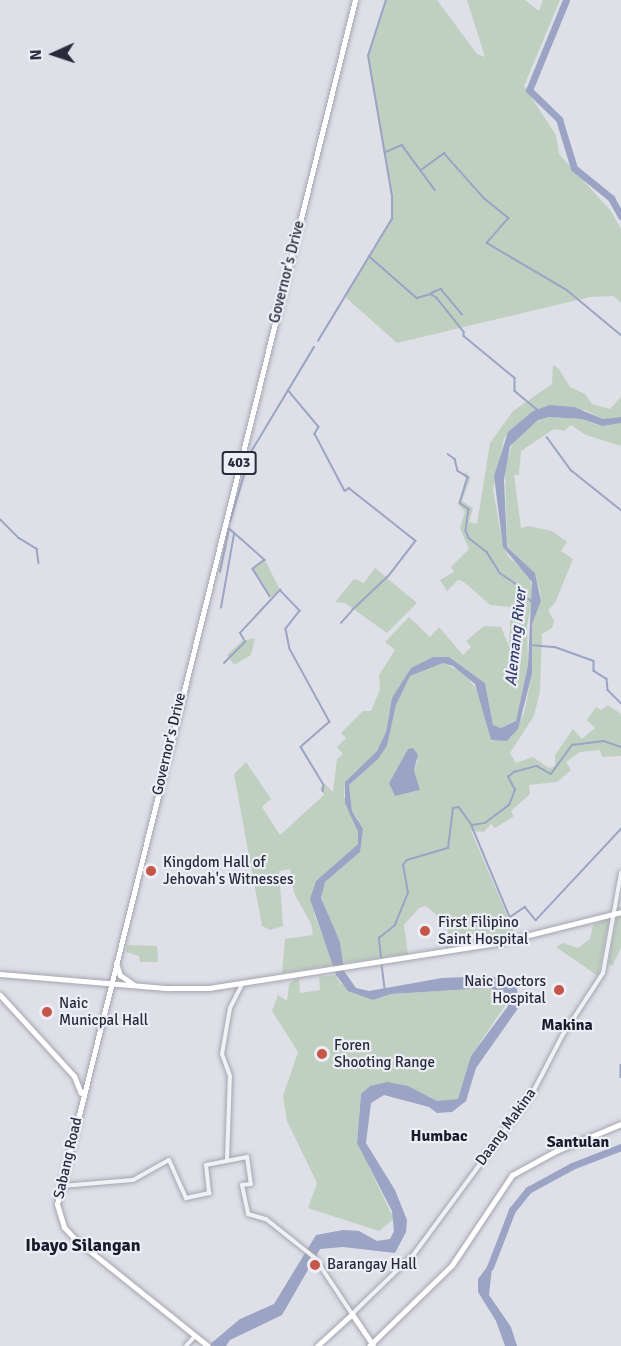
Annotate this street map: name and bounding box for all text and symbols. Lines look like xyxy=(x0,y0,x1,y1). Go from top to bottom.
north arrow xyxy=(24,24,84,84)
text: N xyxy=(26,49,46,61)
street label: Governor's Drive xyxy=(266,219,308,325)
road number: 403 xyxy=(221,452,257,474)
water label: Alemang River xyxy=(501,587,531,687)
street label: Governor's Drive xyxy=(148,691,190,797)
place label: Kingdom Hall of Jehovah's Witnesses xyxy=(163,853,293,888)
marker: Kingdom Hall of Jehovah's Witnesses xyxy=(144,864,158,878)
place label: First Filipino Saint Hospital xyxy=(438,913,528,948)
marker: First Filipino Saint Hospital xyxy=(416,922,434,940)
place label: Naic Doctors Hospital xyxy=(464,972,546,1007)
marker: Naic Doctors Hospital xyxy=(550,981,568,999)
place label: Naic Municpal Hall xyxy=(59,994,148,1029)
marker: Naic Municpal Hall xyxy=(40,1005,54,1019)
district label: Makina xyxy=(541,1015,593,1035)
place label: Foren Shooting Range xyxy=(334,1036,435,1071)
marker: Foren Shooting Range xyxy=(315,1047,329,1061)
street label: Daang Makina xyxy=(472,1085,540,1169)
street label: Sabang Road xyxy=(50,1116,86,1200)
district label: Humbac xyxy=(411,1126,467,1146)
district label: Santulan xyxy=(547,1132,609,1152)
district label: Ibayo Silangan xyxy=(25,1234,141,1256)
place label: Barangay Hall xyxy=(327,1256,417,1274)
marker: Barangay Hall xyxy=(308,1258,322,1272)

